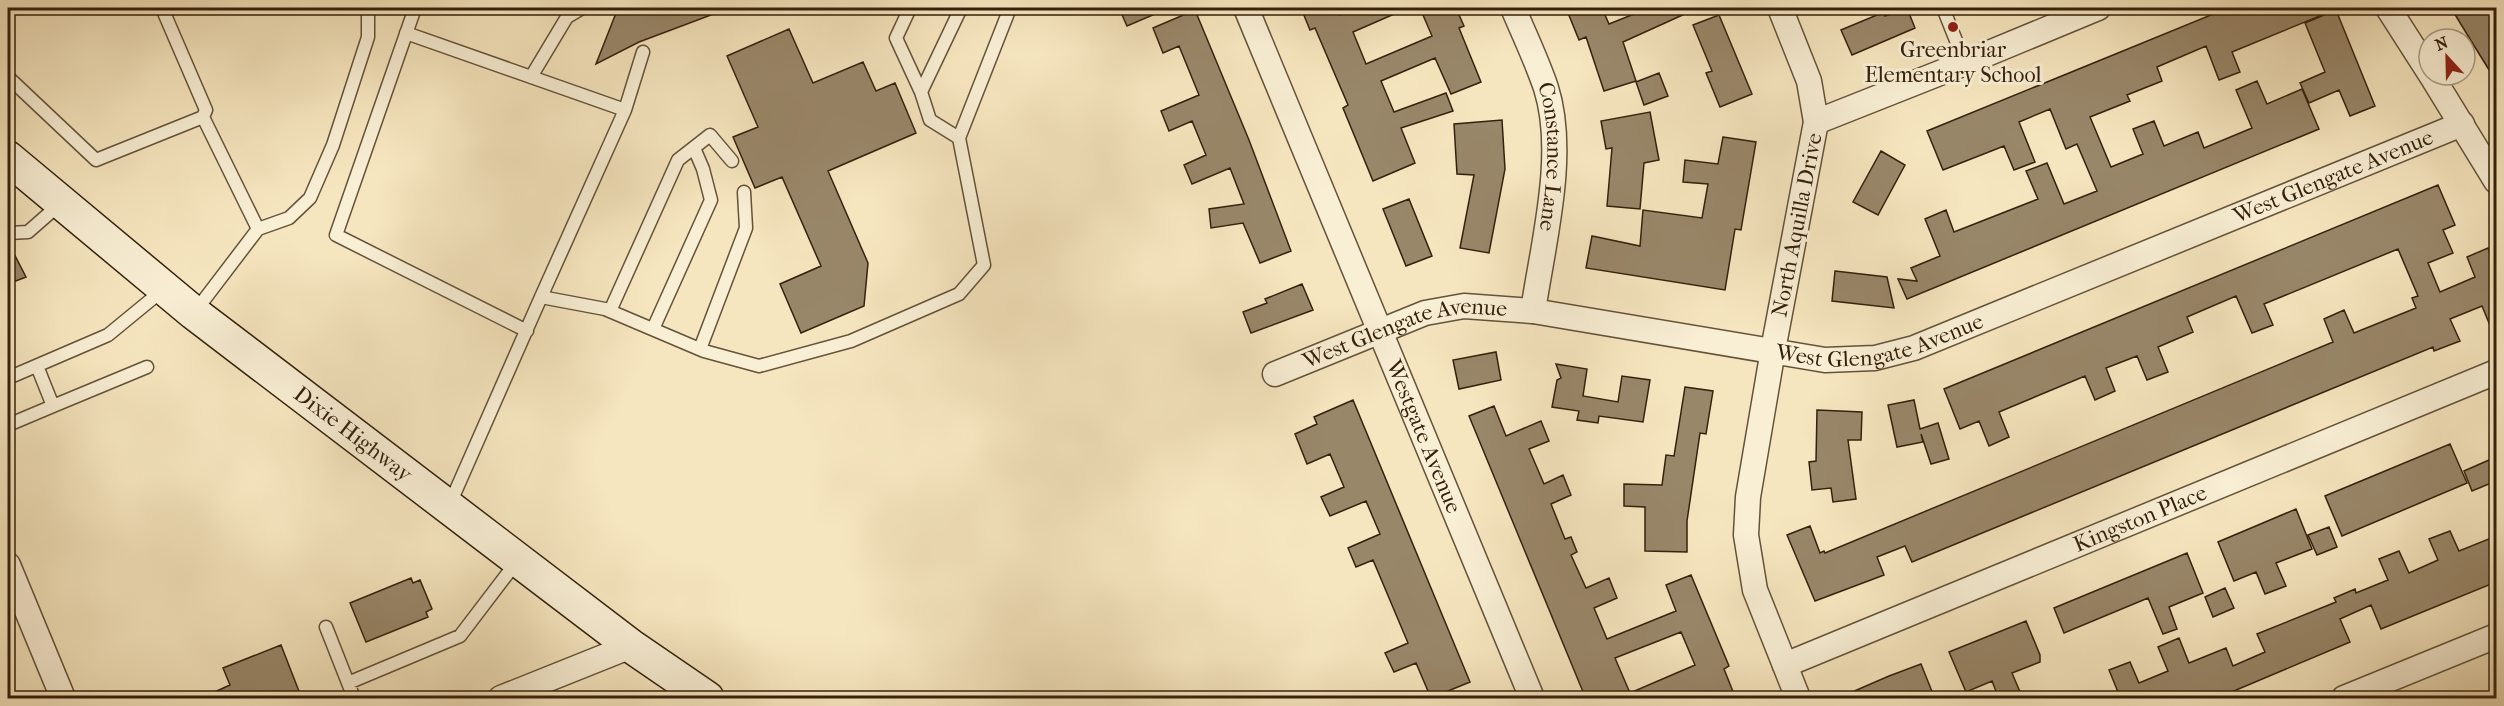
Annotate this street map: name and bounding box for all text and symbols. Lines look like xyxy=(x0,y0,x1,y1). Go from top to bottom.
marker: Greenbriar Elementary School xyxy=(1946,20,1960,34)
north arrow xyxy=(2417,27,2477,87)
text: N xyxy=(2432,32,2452,55)
place label: Greenbriar Elementary School xyxy=(1864,37,2042,88)
street label: Constance Lane xyxy=(1532,79,1567,233)
street label: West Glengate Avenue xyxy=(2229,124,2437,229)
street label: North Aquilla Drive xyxy=(1766,131,1828,319)
street label: West Glengate Avenue xyxy=(1298,293,1508,375)
street label: West Glengate Avenue xyxy=(1773,308,1987,373)
street label: Westgate Avenue xyxy=(1380,355,1467,517)
street label: Dixie Highway xyxy=(289,381,418,488)
street label: Kingston Place xyxy=(2070,480,2211,558)

